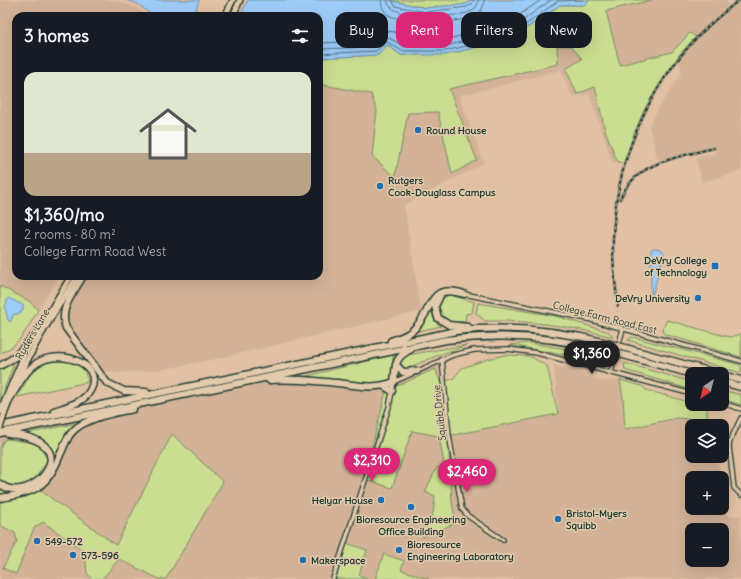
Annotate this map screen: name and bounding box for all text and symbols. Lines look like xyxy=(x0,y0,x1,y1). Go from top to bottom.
chip: Buy xyxy=(335,12,388,48)
chip: Rent xyxy=(396,12,453,48)
chip: Filters xyxy=(461,12,527,48)
chip: New xyxy=(535,12,592,48)
text: 3 homes xyxy=(24,25,89,47)
icon: filters xyxy=(289,25,311,47)
icon: home xyxy=(132,98,204,170)
place label: Round House xyxy=(426,124,487,137)
marker: Round House xyxy=(413,125,423,135)
place label: Rutgers Cook-Douglass Campus xyxy=(388,174,496,199)
marker: Rutgers Cook-Douglass Campus xyxy=(375,181,385,191)
text: $1,360/mo xyxy=(24,204,104,226)
text: 2 rooms · 80 m² xyxy=(24,226,116,243)
text: College Farm Road West xyxy=(24,243,166,260)
place label: DeVry College of Technology xyxy=(644,254,708,279)
marker: DeVry College of Technology xyxy=(710,261,720,271)
place label: DeVry University xyxy=(615,292,690,305)
marker: DeVry University xyxy=(693,293,703,303)
street label: College Farm Road East xyxy=(552,298,659,337)
street label: Ryders Lane xyxy=(13,307,52,362)
pin: $1,360 xyxy=(559,341,625,375)
text: $1,360 xyxy=(573,345,611,362)
north arrow xyxy=(685,367,729,411)
map controls xyxy=(685,367,729,567)
street label: Squibb Drive xyxy=(430,384,449,442)
button: layers xyxy=(685,419,729,463)
pin: $2,310 xyxy=(339,448,405,482)
text: $2,310 xyxy=(353,452,391,469)
pin: $2,460 xyxy=(434,459,500,493)
text: $2,460 xyxy=(447,463,487,480)
button: + xyxy=(685,471,729,515)
place label: Helyar House xyxy=(312,494,374,507)
marker: Helyar House xyxy=(376,495,386,505)
marker: Bioresource Engineering Office Building xyxy=(406,502,416,512)
place label: Bristol-Myers Squibb xyxy=(566,507,627,532)
place label: Bioresource Engineering Office Building xyxy=(356,513,466,538)
marker: Bristol-Myers Squibb xyxy=(553,514,563,524)
button: − xyxy=(685,523,729,567)
place label: 549-572 xyxy=(45,535,83,548)
marker: 549-572 xyxy=(32,536,42,546)
place label: Bioresource Engineering Laboratory xyxy=(407,538,514,563)
marker: Bioresource Engineering Laboratory xyxy=(394,545,404,555)
place label: 573-596 xyxy=(81,549,119,562)
marker: 573-596 xyxy=(68,550,78,560)
place label: Makerspace xyxy=(311,554,366,567)
marker: Makerspace xyxy=(298,555,308,565)

